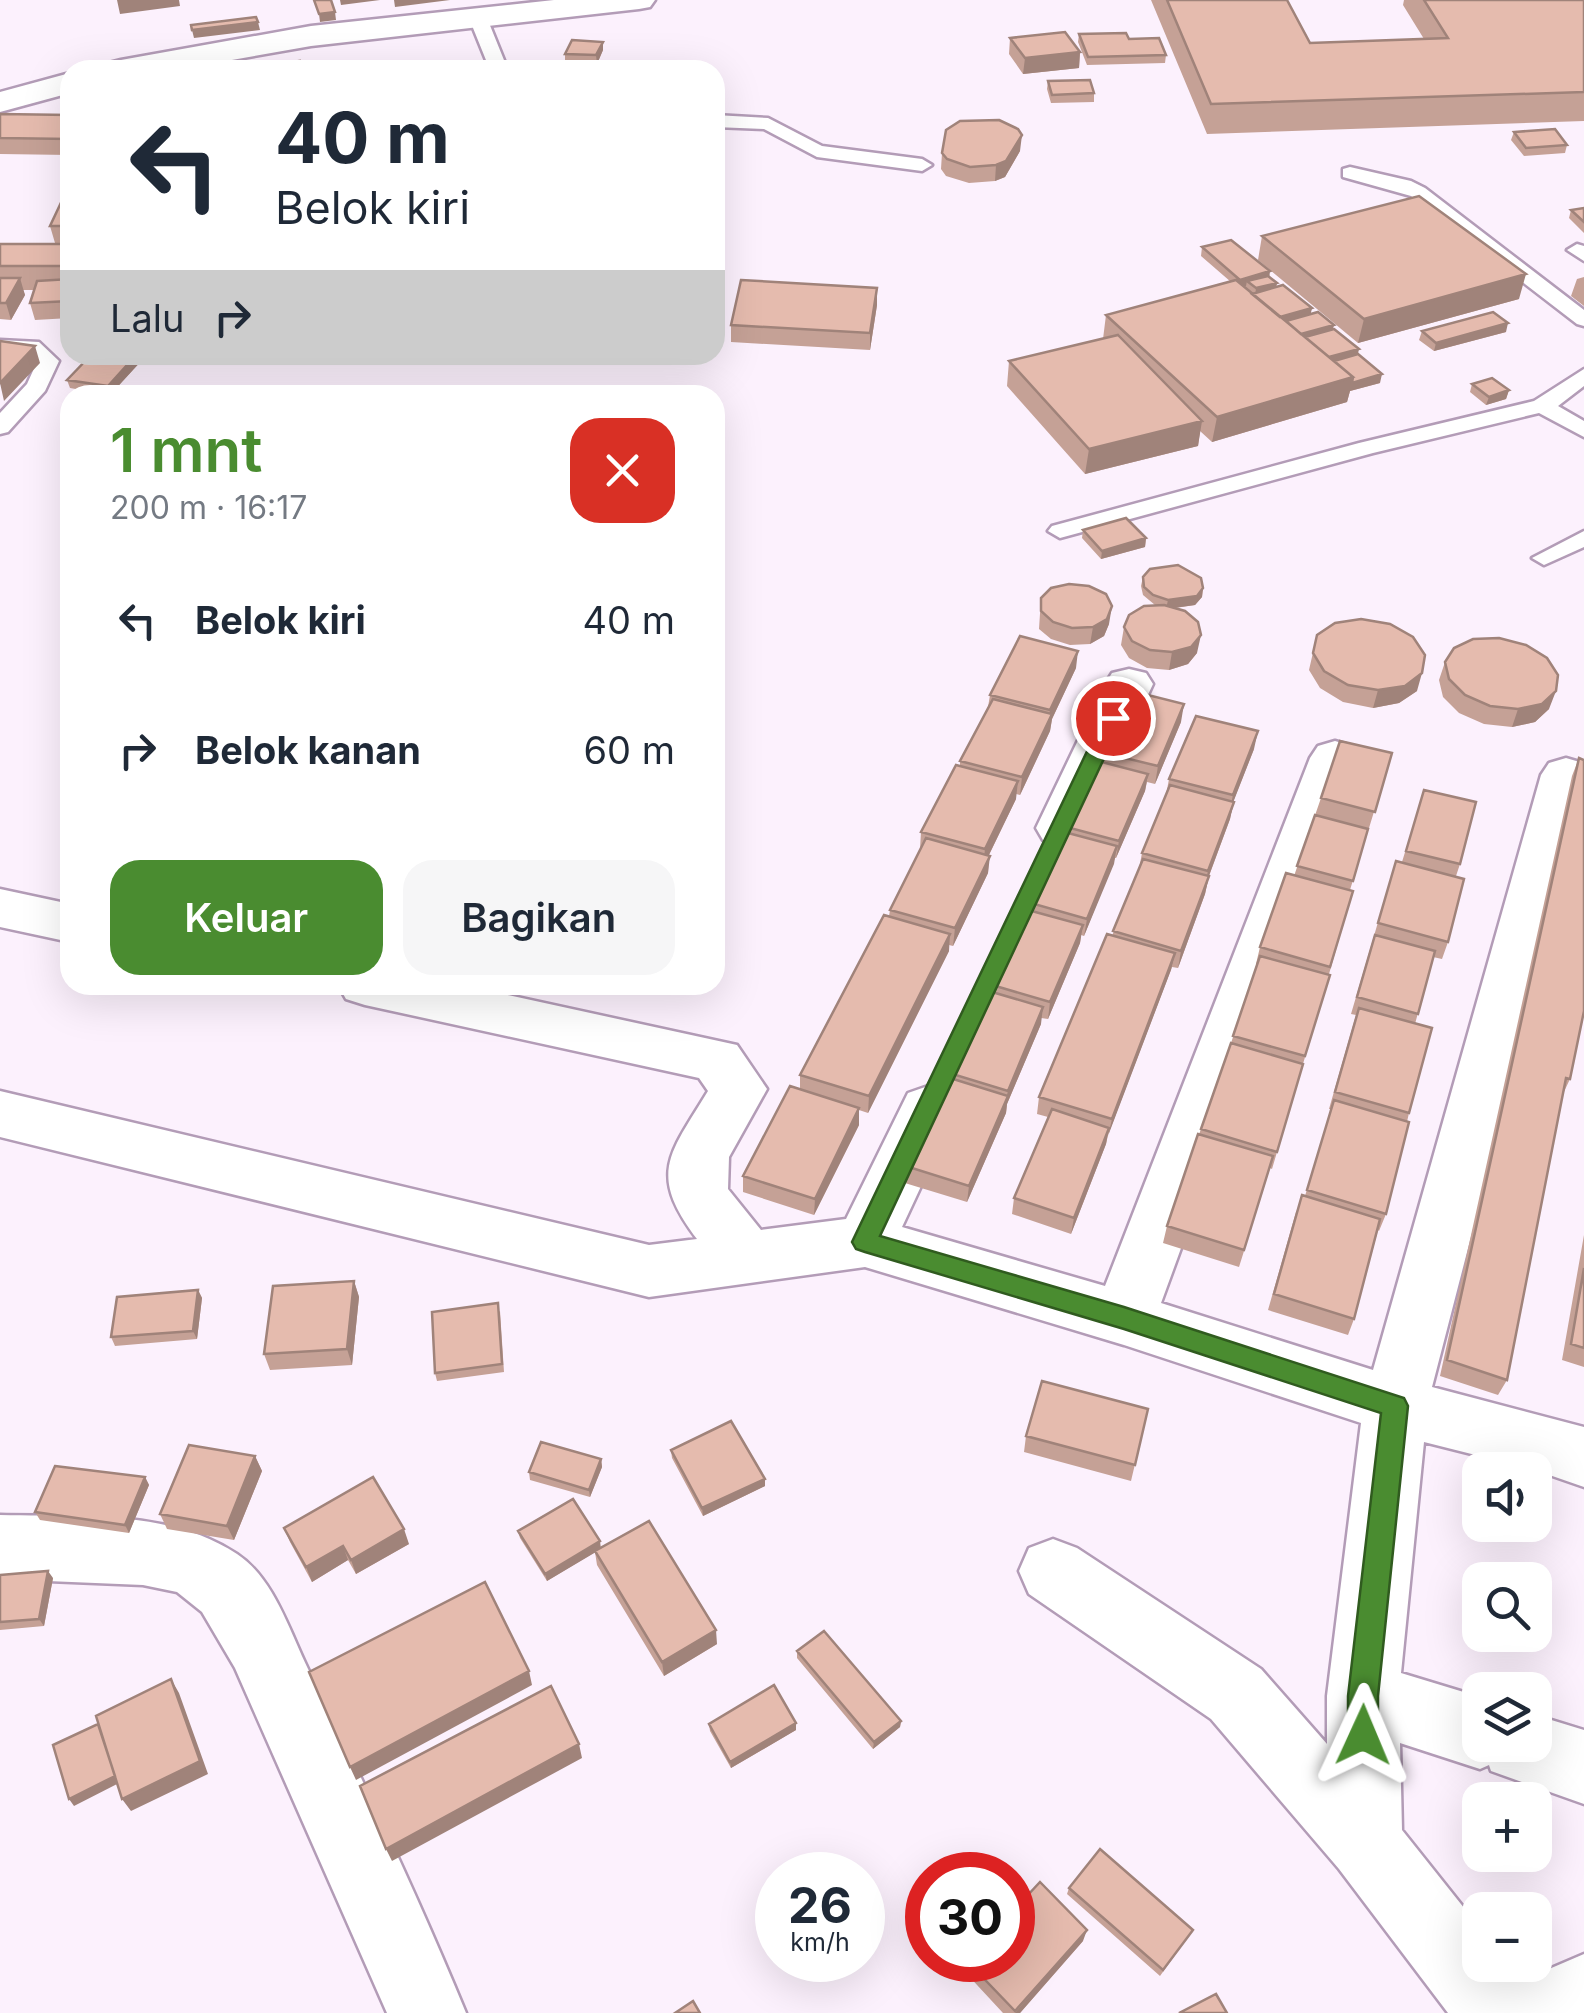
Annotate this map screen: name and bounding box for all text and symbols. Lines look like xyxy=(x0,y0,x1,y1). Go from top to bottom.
text: 40 m xyxy=(275,95,450,180)
icon: left xyxy=(110,100,240,230)
text: Belok kiri xyxy=(275,180,470,235)
icon: right xyxy=(205,290,260,345)
text: Lalu xyxy=(110,295,185,341)
text: 1 mnt xyxy=(110,414,262,486)
button: close xyxy=(570,418,675,523)
text: 200 m · 16:17 xyxy=(110,488,307,527)
icon: left xyxy=(110,593,165,648)
text: Belok kiri xyxy=(195,597,366,643)
text: 40 m xyxy=(583,597,675,643)
pin xyxy=(1071,676,1156,761)
icon: arrive xyxy=(1086,691,1141,746)
icon: right xyxy=(110,723,165,778)
text: Belok kanan xyxy=(195,727,421,773)
text: 60 m xyxy=(583,727,675,773)
button: Keluar xyxy=(110,860,383,975)
button: Bagikan xyxy=(403,860,675,975)
map controls xyxy=(1462,1452,1552,1982)
button: sound xyxy=(1462,1452,1552,1542)
button: search xyxy=(1462,1562,1552,1652)
button: layers xyxy=(1462,1672,1552,1762)
position arrow xyxy=(1311,1683,1415,1787)
button: + xyxy=(1462,1782,1552,1872)
speed limit sign: 30 xyxy=(905,1852,1035,1982)
text: 26 xyxy=(788,1875,852,1935)
button: − xyxy=(1462,1892,1552,1982)
text: km/h xyxy=(790,1927,850,1957)

